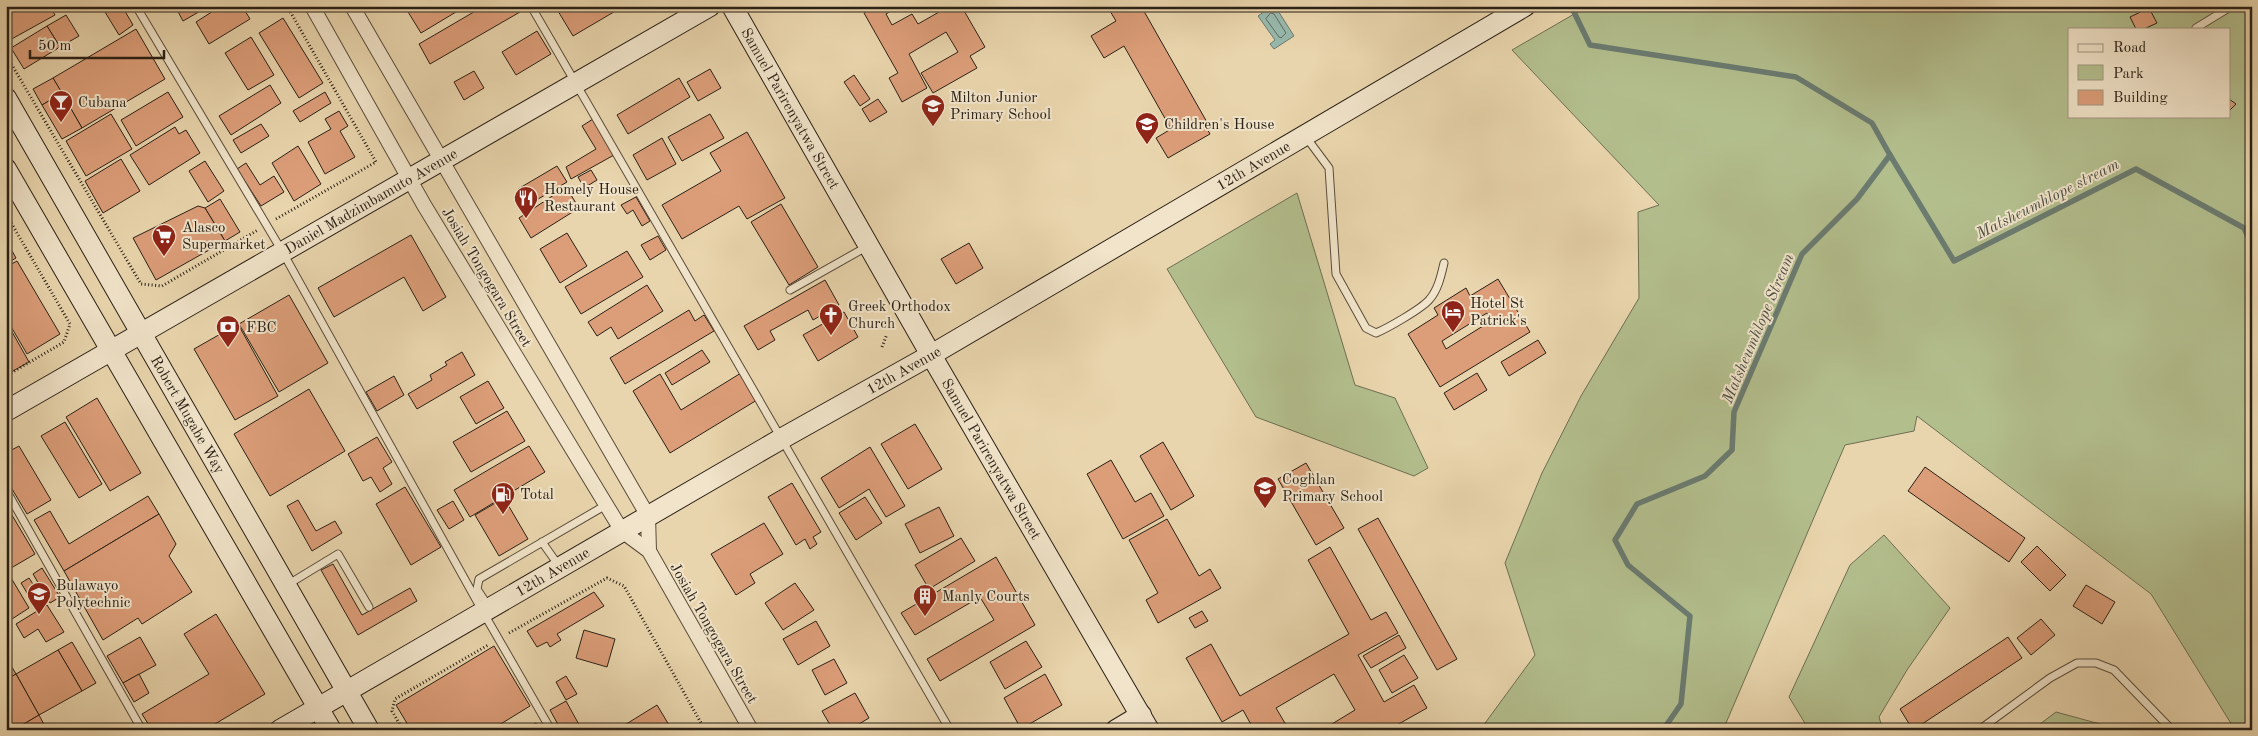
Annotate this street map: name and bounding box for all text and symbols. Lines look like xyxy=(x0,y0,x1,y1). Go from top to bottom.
street label: Samuel Parirenyatwa Street xyxy=(737,26,841,192)
scale bar xyxy=(30,28,164,60)
legend xyxy=(2068,28,2230,118)
text: 50 m xyxy=(38,39,72,54)
text: Road xyxy=(2113,41,2147,56)
text: Park xyxy=(2113,67,2144,82)
bar icon: Cubana xyxy=(48,89,74,123)
place label: Milton Junior Primary School xyxy=(950,91,1051,123)
text: Building xyxy=(2113,91,2168,106)
school or university icon: Milton Junior Primary School xyxy=(920,93,946,127)
place label: Cubana xyxy=(78,96,127,111)
school or university icon: Children's House xyxy=(1134,111,1160,145)
place label: Children's House xyxy=(1164,118,1274,133)
street label: 12th Avenue xyxy=(1214,140,1294,194)
street label: Daniel Madzimbamuto Avenue xyxy=(283,147,461,258)
water label: Matsheumhlope stream xyxy=(1973,157,2122,243)
place label: Homely House Restaurant xyxy=(544,183,639,215)
restaurant icon: Homely House Restaurant xyxy=(513,185,539,219)
street label: Josiah Tongogara Street xyxy=(438,205,533,350)
place label: Alasco Supermarket xyxy=(182,221,266,253)
supermarket icon: Alasco Supermarket xyxy=(151,223,177,257)
water label: Matsheumhlope Stream xyxy=(1720,251,1798,407)
place label: Hotel St Patrick's xyxy=(1470,297,1527,329)
hotel icon: Hotel St Patrick's xyxy=(1440,299,1466,333)
place label: Greek Orthodox Church xyxy=(848,300,951,332)
church icon: Greek Orthodox Church xyxy=(818,302,844,336)
bank icon: FBC xyxy=(215,314,241,348)
place label: FBC xyxy=(246,321,277,336)
street label: 12th Avenue xyxy=(865,345,944,398)
street label: Robert Mugabe Way xyxy=(147,354,226,477)
street label: Samuel Parirenyatwa Street xyxy=(938,377,1043,543)
place label: Coghlan Primary School xyxy=(1282,473,1383,505)
school or university icon: Coghlan Primary School xyxy=(1252,475,1278,509)
fuel station icon: Total xyxy=(490,481,516,515)
place label: Total xyxy=(520,488,554,503)
street label: 12th Avenue xyxy=(514,546,593,600)
street label: Josiah Tongogara Street xyxy=(666,561,759,707)
place label: Bulawayo Polytechnic xyxy=(56,579,131,611)
school or university icon: Bulawayo Polytechnic xyxy=(26,581,52,615)
building icon: Manly Courts xyxy=(912,583,938,617)
place label: Manly Courts xyxy=(942,590,1030,605)

